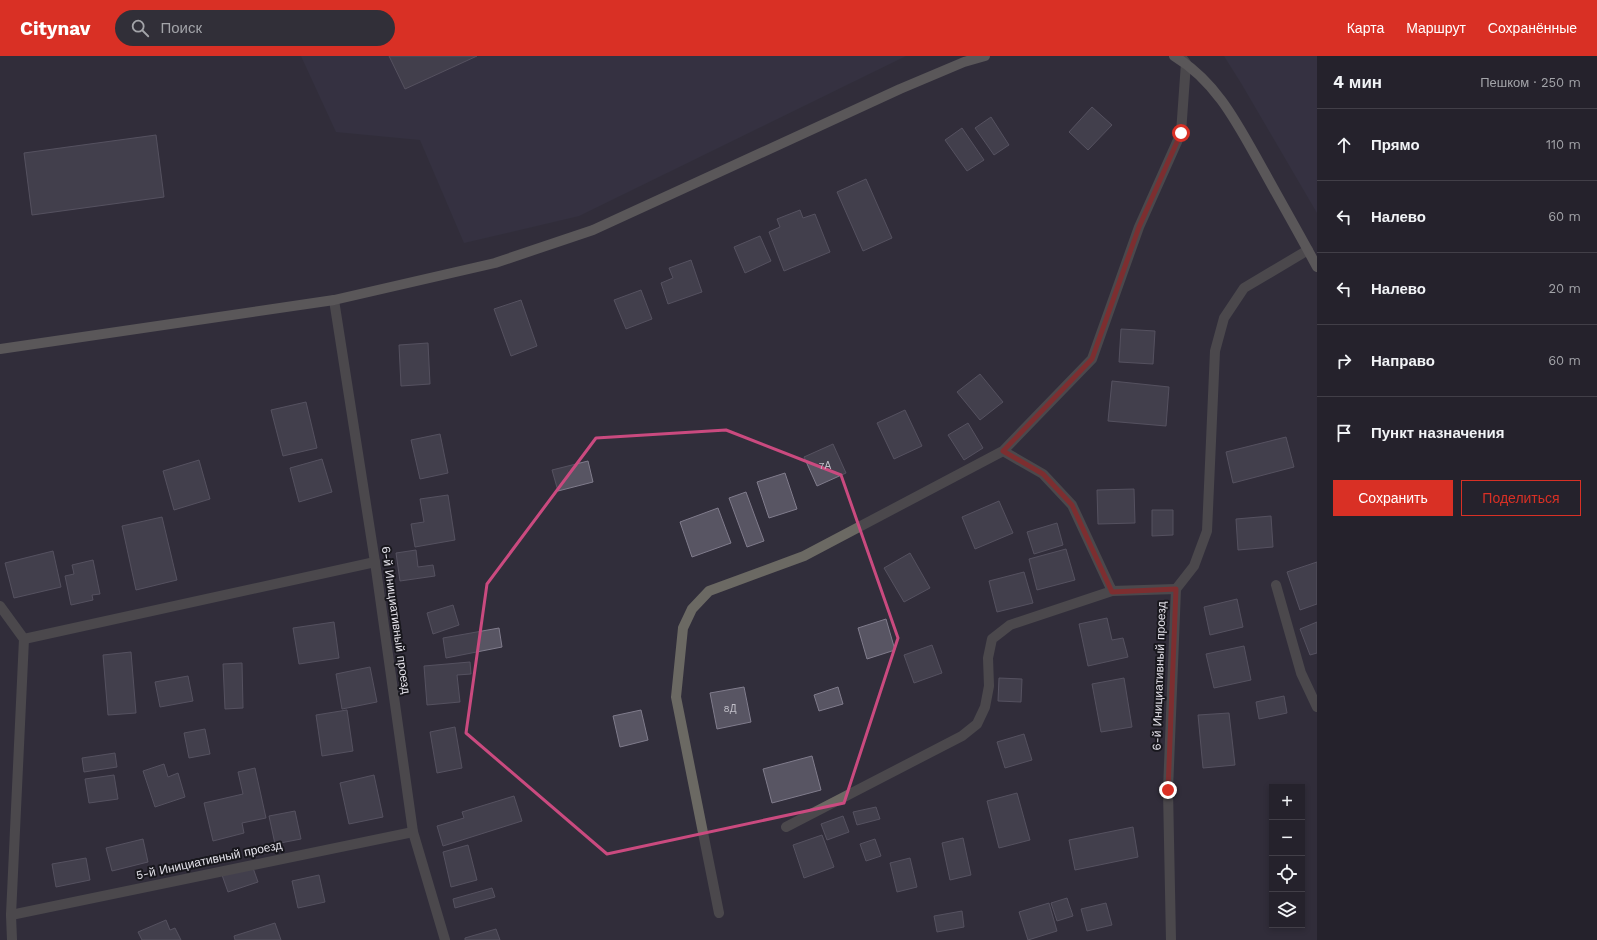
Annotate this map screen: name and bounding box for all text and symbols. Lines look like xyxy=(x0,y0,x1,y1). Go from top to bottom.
search box xyxy=(115,10,395,46)
text: Citynav xyxy=(20,17,91,40)
icon: search xyxy=(129,17,151,39)
text: Поиск xyxy=(161,19,202,37)
text: Карта xyxy=(1347,20,1384,36)
text: Маршрут xyxy=(1406,20,1466,36)
text: Сохранённые xyxy=(1488,20,1577,36)
text: 4 мин xyxy=(1333,72,1382,92)
text: Пешком · 250 m xyxy=(1480,75,1581,90)
route start xyxy=(1172,124,1190,142)
icon: ahead xyxy=(1333,134,1355,156)
text: Прямо xyxy=(1371,136,1420,154)
text: 110 m xyxy=(1546,137,1581,152)
icon: left xyxy=(1333,206,1355,228)
text: Налево xyxy=(1371,208,1426,226)
text: 60 m xyxy=(1548,209,1581,224)
icon: left xyxy=(1333,278,1355,300)
text: Налево xyxy=(1371,280,1426,298)
text: 20 m xyxy=(1549,281,1581,296)
icon: right xyxy=(1333,350,1355,372)
text: Направо xyxy=(1371,352,1435,370)
text: 60 m xyxy=(1548,353,1581,368)
icon: arrive xyxy=(1333,422,1355,444)
text: Пункт назначения xyxy=(1371,424,1504,442)
house number: 7А xyxy=(819,460,831,471)
button: Сохранить xyxy=(1333,480,1453,516)
button: Поделиться xyxy=(1461,480,1581,516)
street label: 6-й Инициативный проезд xyxy=(379,545,413,695)
street label: 6-й Инициативный проезд xyxy=(1149,601,1169,751)
house number: 8Д xyxy=(724,703,737,714)
route end xyxy=(1159,781,1177,799)
map controls xyxy=(1269,784,1305,928)
button: + xyxy=(1269,784,1305,820)
button: − xyxy=(1269,820,1305,856)
street label: 5-й Инициативный проезд xyxy=(135,838,283,882)
button: locate xyxy=(1269,856,1305,892)
button: layers xyxy=(1269,892,1305,928)

